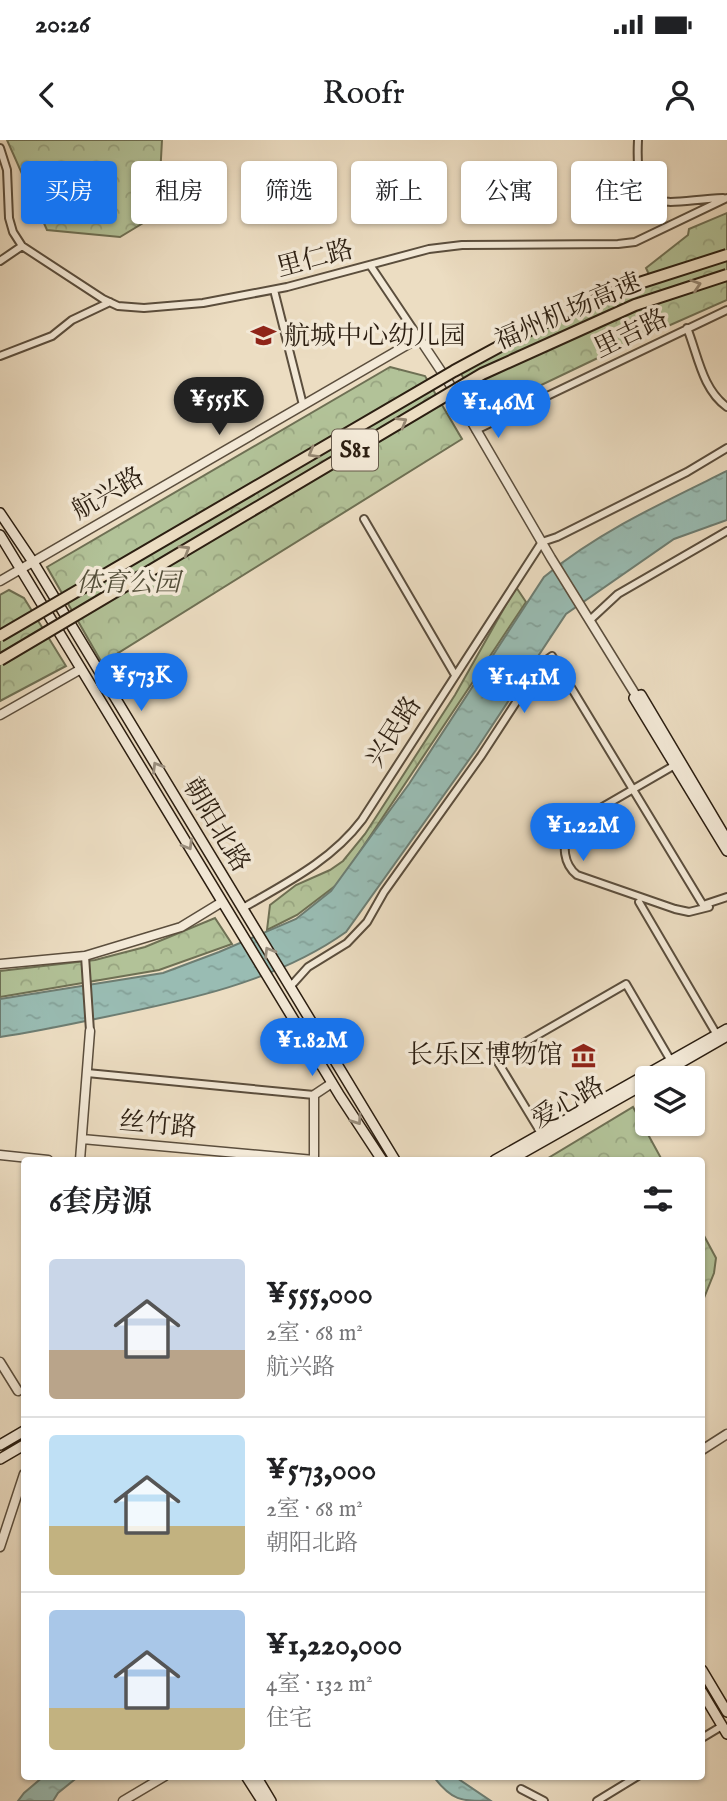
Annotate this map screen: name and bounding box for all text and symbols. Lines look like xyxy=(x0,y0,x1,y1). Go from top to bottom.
text: 20:26 xyxy=(35,8,90,41)
text: Roofr xyxy=(323,74,404,115)
icon: back xyxy=(28,76,66,114)
icon: person xyxy=(661,76,699,114)
chip: 买房 xyxy=(21,161,117,224)
chip: 租房 xyxy=(131,161,227,224)
chip: 筛选 xyxy=(241,161,337,224)
chip: 新上 xyxy=(351,161,447,224)
chip: 公寓 xyxy=(461,161,557,224)
chip: 住宅 xyxy=(571,161,667,224)
street label: 里仁路 xyxy=(273,233,357,285)
street label: 福州机场高速 xyxy=(490,266,646,358)
one-way arrow xyxy=(689,279,702,293)
street label: 里吉路 xyxy=(589,302,673,366)
place label: 航城中心幼儿园 xyxy=(284,320,466,353)
school or university icon: 航城中心幼儿园 xyxy=(250,322,278,350)
pin: ¥555K xyxy=(170,378,268,437)
pin: ¥1.46M xyxy=(441,380,555,440)
text: ¥555K xyxy=(190,385,248,414)
text: ¥1.46M xyxy=(461,388,535,417)
one-way arrow xyxy=(394,417,407,430)
road number: S81 xyxy=(332,430,378,470)
one-way arrow xyxy=(308,445,321,458)
street label: 航兴路 xyxy=(66,460,150,528)
one-way arrow xyxy=(178,546,191,559)
park label: 体育公园 xyxy=(76,567,184,600)
pin: ¥573K xyxy=(92,654,190,713)
pin: ¥1.41M xyxy=(467,656,581,715)
text: ¥573K xyxy=(110,661,172,690)
text: ¥1.41M xyxy=(488,663,560,692)
street label: 兴民路 xyxy=(359,690,429,774)
one-way arrow xyxy=(152,761,165,774)
street label: 朝阳北路 xyxy=(175,772,257,878)
pin: ¥1.22M xyxy=(526,804,640,863)
text: ¥1.22M xyxy=(546,811,620,840)
one-way arrow xyxy=(179,837,192,850)
one-way arrow xyxy=(264,946,277,959)
pin: ¥1.82M xyxy=(255,1018,369,1078)
text: ¥1.82M xyxy=(276,1026,348,1055)
place label: 长乐区博物馆 xyxy=(407,1039,563,1072)
museum icon: 长乐区博物馆 xyxy=(569,1041,597,1069)
map controls xyxy=(635,1066,705,1136)
button: layers xyxy=(635,1066,705,1136)
street label: 爱心路 xyxy=(526,1070,610,1136)
street label: 丝竹路 xyxy=(118,1105,198,1145)
one-way arrow xyxy=(349,1112,361,1125)
icon: filters xyxy=(639,1180,677,1218)
text: 6套房源 xyxy=(49,1184,152,1222)
text: ¥555,000 xyxy=(266,1276,373,1314)
icon: home xyxy=(105,1287,189,1371)
text: 2室 · 68 m² xyxy=(266,1319,363,1348)
text: 航兴路 xyxy=(266,1353,335,1382)
text: ¥573,000 xyxy=(266,1452,376,1490)
icon: home xyxy=(105,1463,189,1547)
text: 2室 · 68 m² xyxy=(266,1495,363,1524)
text: 朝阳北路 xyxy=(266,1529,358,1558)
text: ¥1,220,000 xyxy=(266,1627,402,1665)
icon: home xyxy=(105,1638,189,1722)
text: 4室 · 132 m² xyxy=(266,1670,373,1699)
text: 住宅 xyxy=(266,1704,312,1733)

